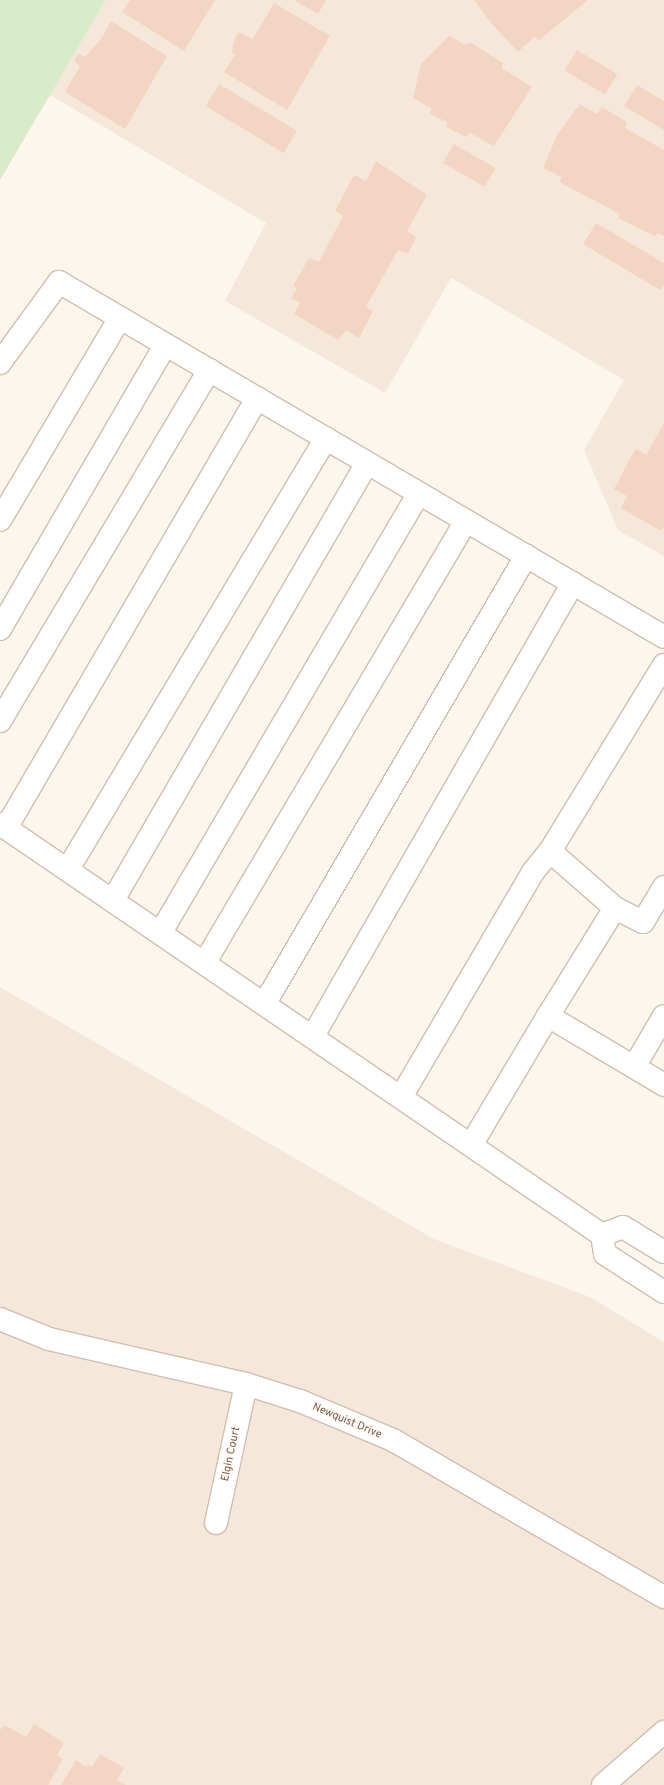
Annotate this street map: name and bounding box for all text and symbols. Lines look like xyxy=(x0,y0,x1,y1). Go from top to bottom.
street label: Newquist Drive xyxy=(310,1400,384,1442)
street label: Elgin Court xyxy=(219,1426,243,1482)

